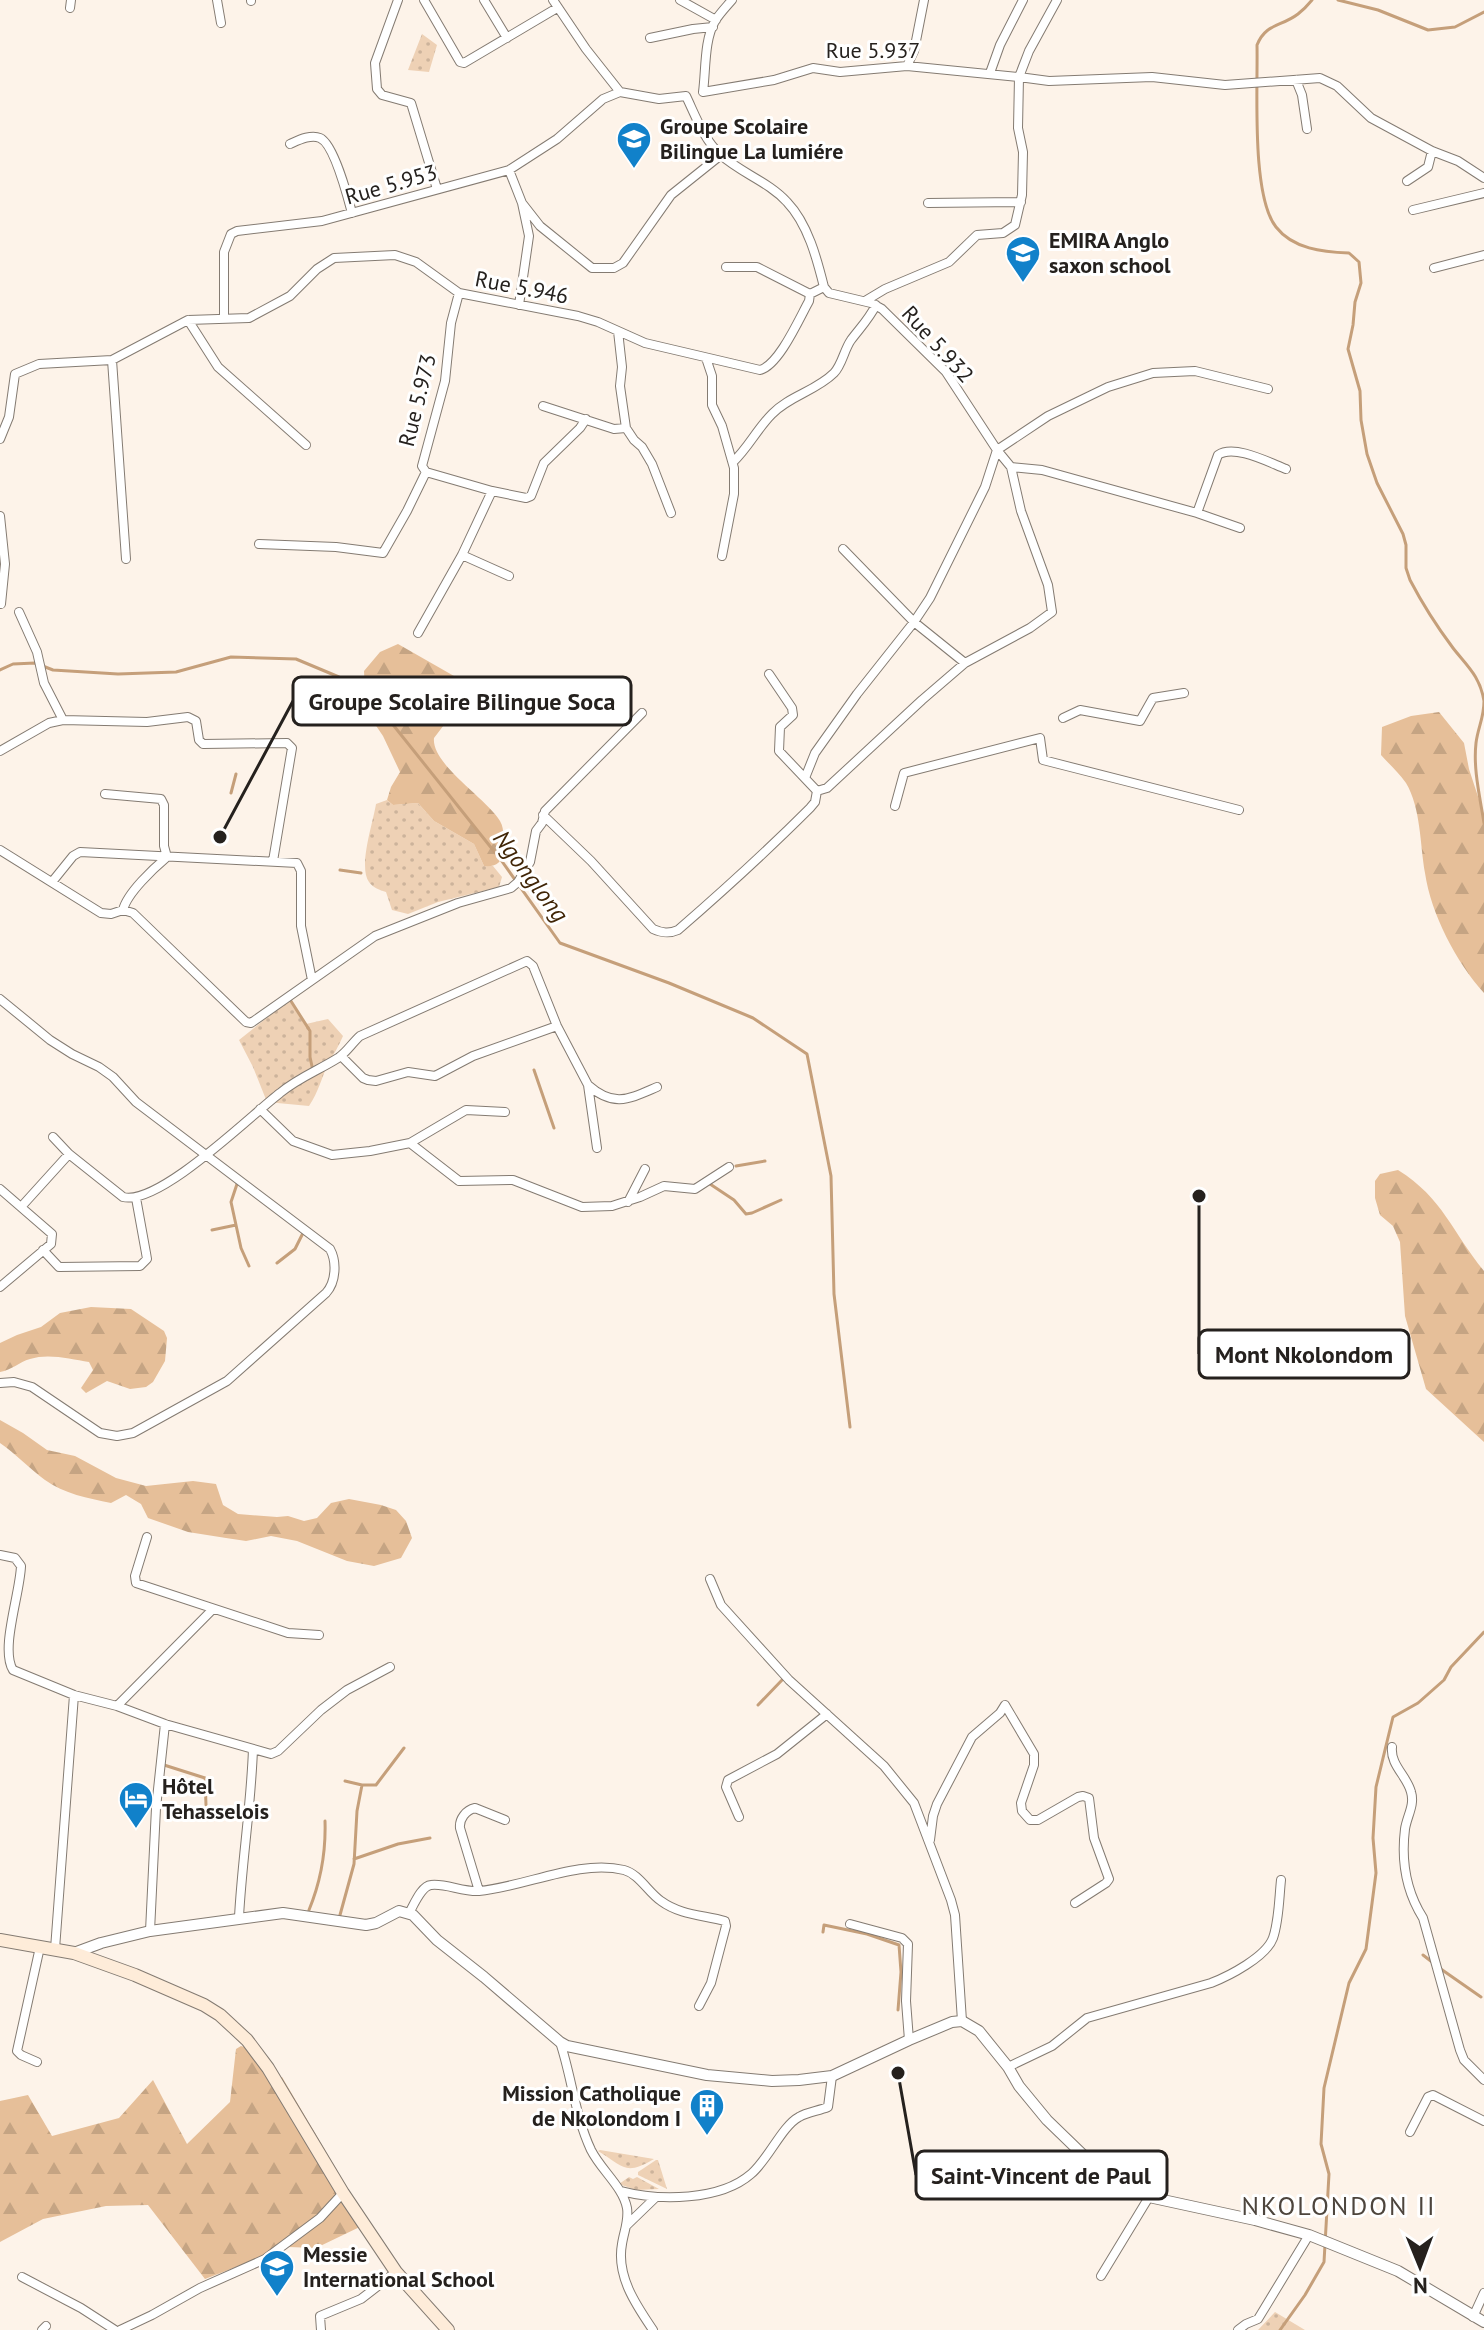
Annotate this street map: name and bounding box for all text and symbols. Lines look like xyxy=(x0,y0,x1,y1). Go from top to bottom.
street label: Rue 5.937 xyxy=(826,36,920,64)
place label: Groupe Scolaire Bilingue La lumiére xyxy=(660,112,843,165)
school or university icon: Groupe Scolaire Bilingue La lumiére xyxy=(615,120,653,170)
street label: Rue 5.953 xyxy=(342,158,440,210)
place label: EMIRA Anglo saxon school xyxy=(1049,226,1171,279)
school or university icon: EMIRA Anglo saxon school xyxy=(1004,234,1042,284)
street label: Rue 5.946 xyxy=(473,264,571,310)
street label: Rue 5.932 xyxy=(896,300,980,388)
street label: Rue 5.973 xyxy=(392,351,442,449)
callout: Groupe Scolaire Bilingue Soca xyxy=(293,677,631,725)
text: Groupe Scolaire Bilingue Soca xyxy=(309,686,615,717)
water label: Ngonglong xyxy=(486,824,576,928)
callout: Mont Nkolondom xyxy=(1199,1330,1409,1378)
text: Mont Nkolondom xyxy=(1215,1339,1393,1370)
place label: Hôtel Tehasselois xyxy=(162,1772,269,1825)
hotel icon: Hôtel Tehasselois xyxy=(117,1780,155,1830)
place label: Mission Catholique de Nkolondom I xyxy=(502,2079,681,2132)
building icon: Mission Catholique de Nkolondom I xyxy=(688,2087,726,2137)
callout: Saint-Vincent de Paul xyxy=(916,2151,1167,2199)
text: Saint-Vincent de Paul xyxy=(931,2160,1152,2191)
district label: NKOLONDON II xyxy=(1241,2189,1437,2222)
north arrow xyxy=(1380,2226,1460,2306)
place label: Messie International School xyxy=(303,2240,495,2293)
school or university icon: Messie International School xyxy=(258,2248,296,2298)
text: N xyxy=(1413,2272,1428,2300)

